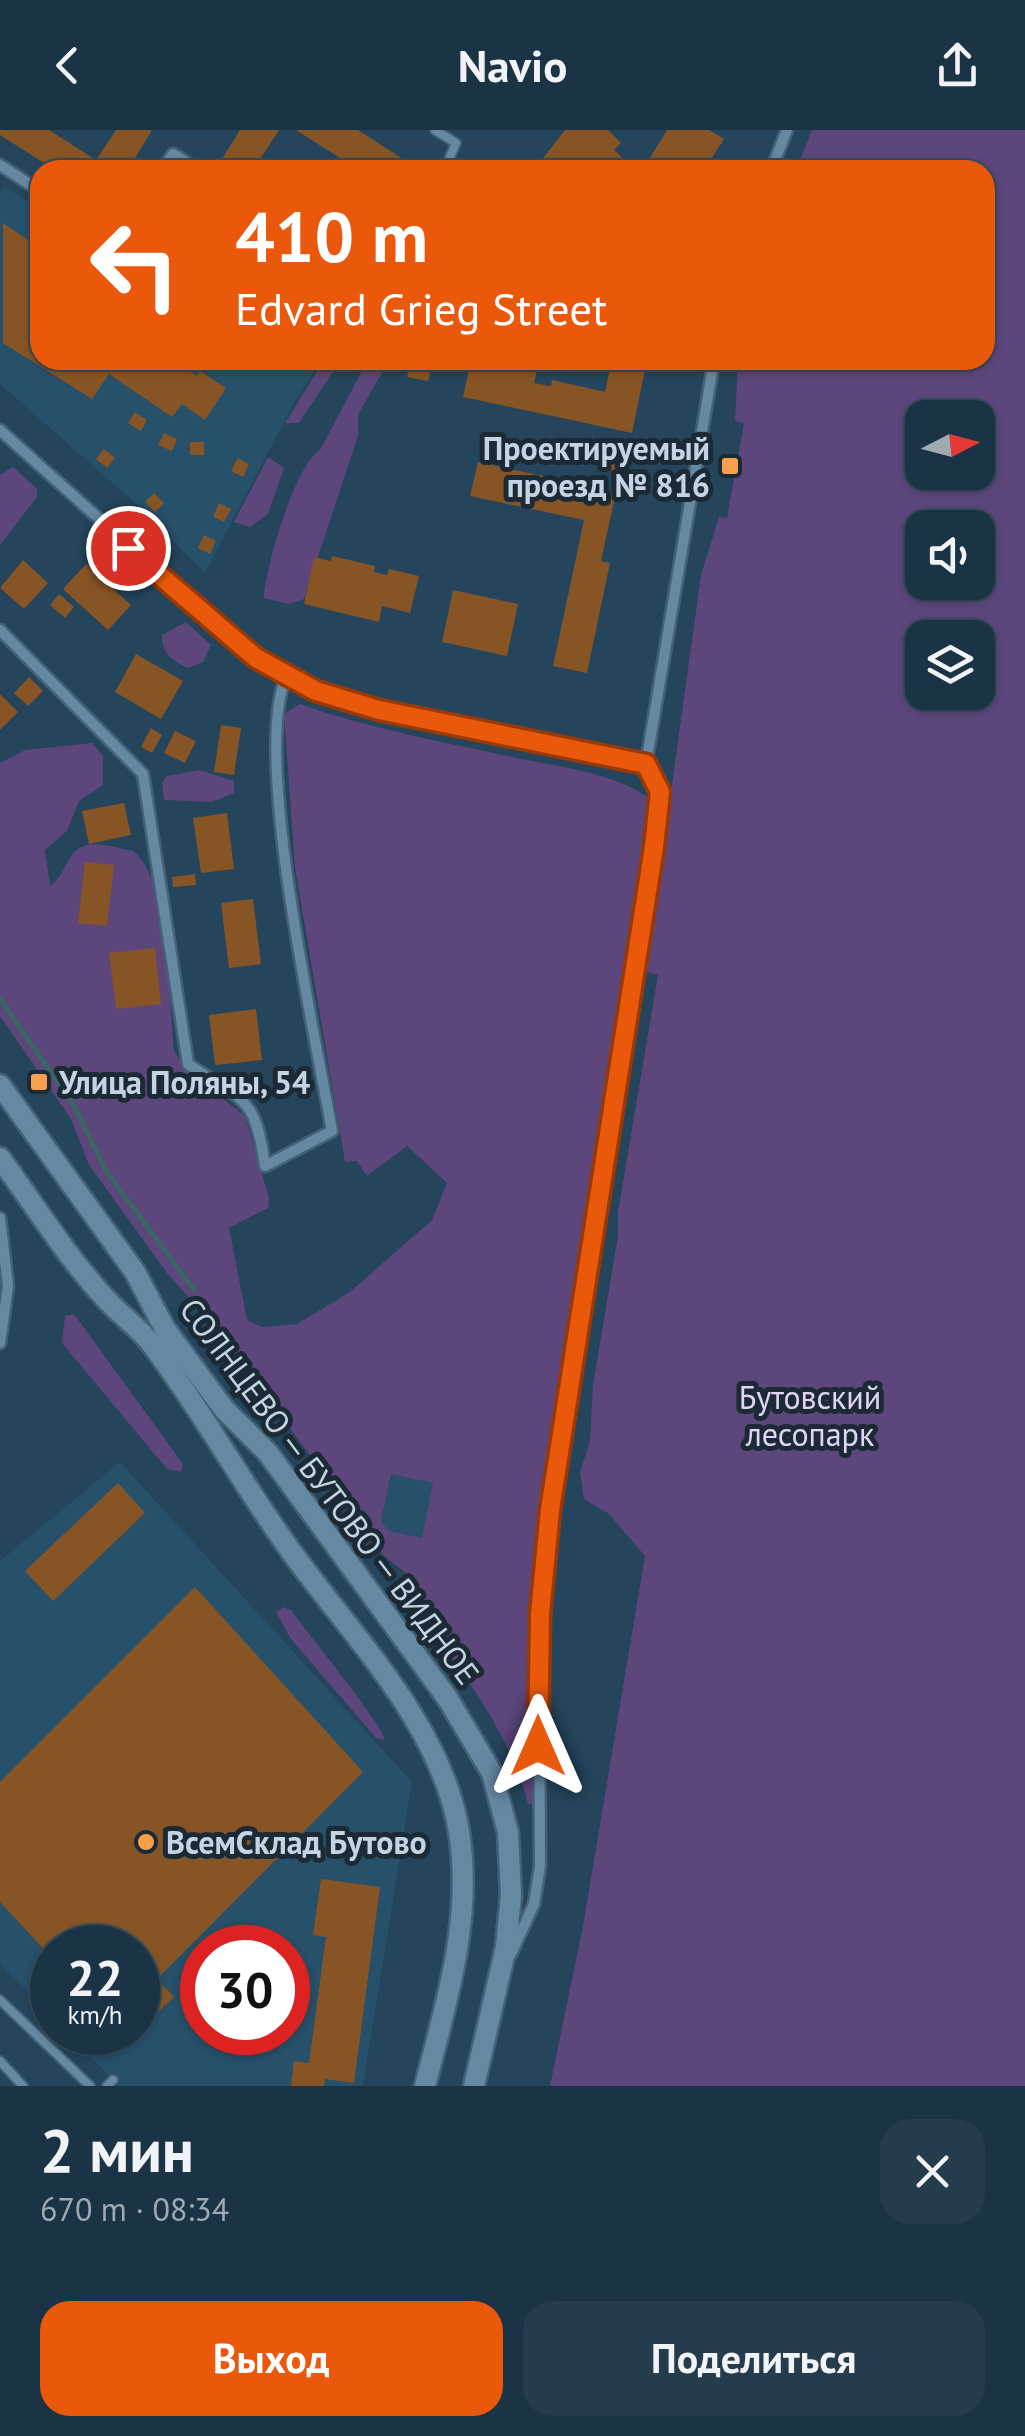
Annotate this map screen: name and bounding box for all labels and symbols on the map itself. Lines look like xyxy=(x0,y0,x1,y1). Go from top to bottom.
north arrow xyxy=(905,400,995,490)
place label: Проектируемый проезд № 816 xyxy=(483,427,710,506)
marker: Проектируемый проезд № 816 xyxy=(719,455,741,477)
pin xyxy=(86,506,171,591)
place label: Улица Поляны, 54 xyxy=(58,1061,310,1103)
marker: Улица Поляны, 54 xyxy=(28,1071,50,1093)
street label: СОЛНЦЕВО — БУТОВО — ВИДНОЕ xyxy=(171,1289,489,1693)
park label: Бутовский лесопарк xyxy=(739,1376,881,1455)
position arrow xyxy=(486,1694,590,1798)
place label: ВсемСклад Бутово xyxy=(166,1821,427,1863)
marker: ВсемСклад Бутово xyxy=(135,1831,157,1853)
speed limit sign: 30 xyxy=(180,1925,310,2055)

